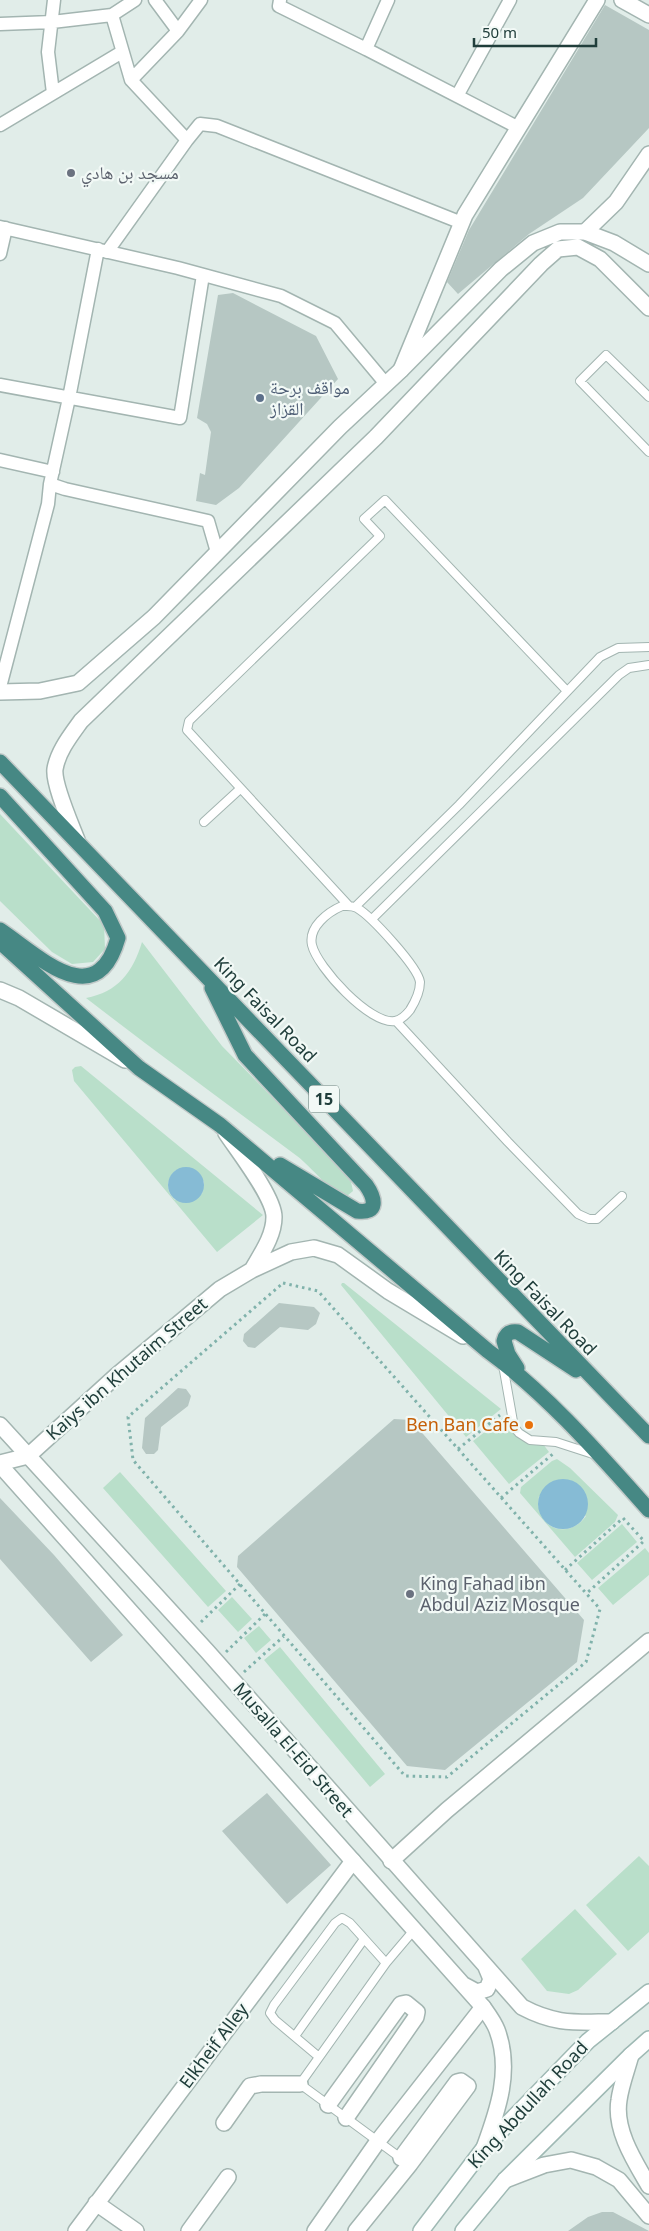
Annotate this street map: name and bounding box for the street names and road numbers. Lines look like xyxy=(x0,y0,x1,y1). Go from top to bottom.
street label: King Faisal Road xyxy=(209,951,322,1067)
road number: 15 xyxy=(309,1086,339,1112)
street label: King Faisal Road xyxy=(489,1244,602,1360)
street label: Kaiys ibn Khutaim Street xyxy=(41,1291,212,1445)
street label: Musalla El-Eid Street xyxy=(228,1677,359,1822)
street label: Elkheif Alley xyxy=(173,1997,254,2093)
street label: King Abdullah Road xyxy=(462,2035,593,2173)

